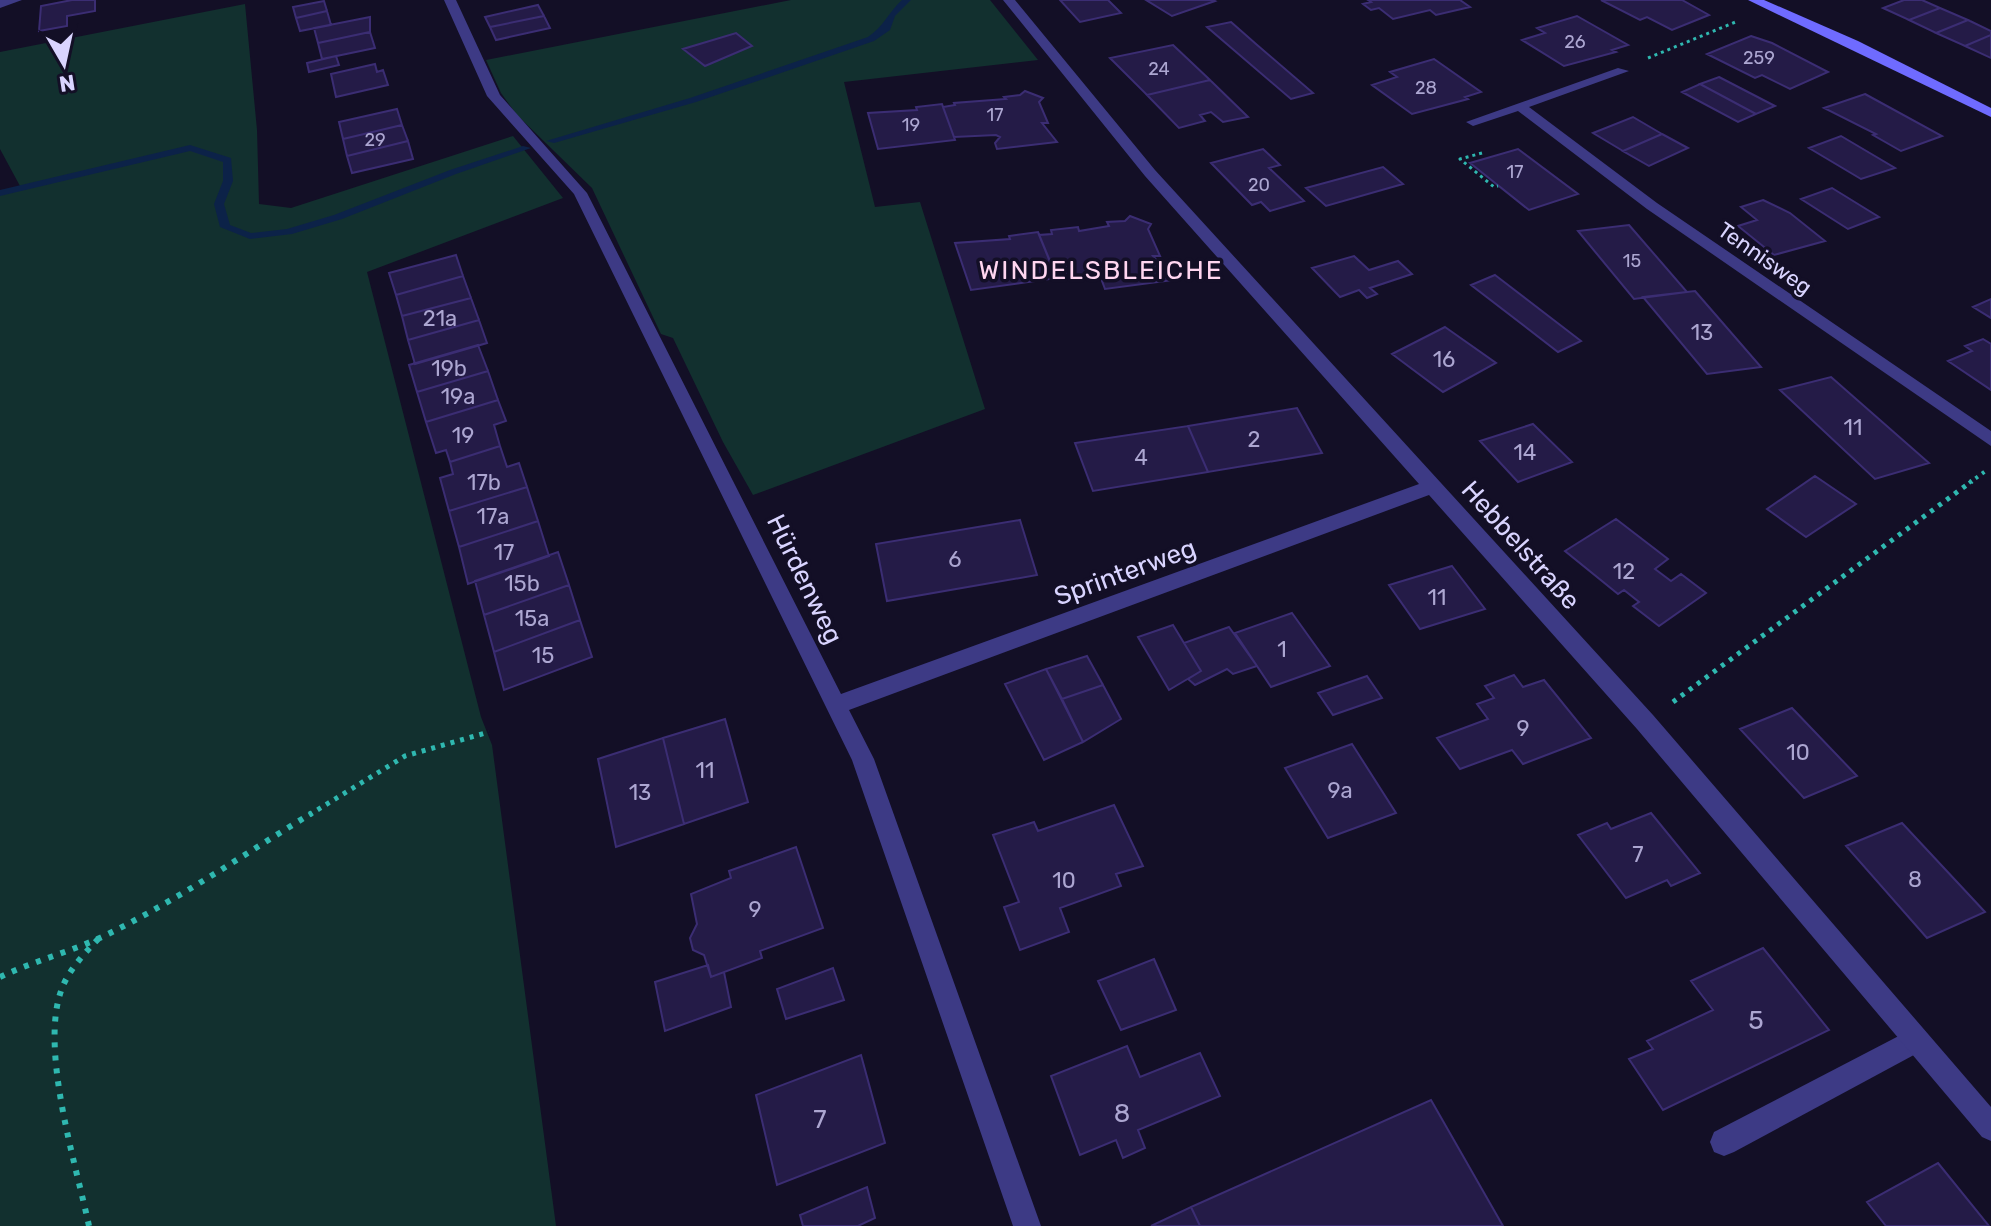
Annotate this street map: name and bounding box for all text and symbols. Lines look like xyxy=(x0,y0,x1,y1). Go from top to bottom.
north arrow xyxy=(24,24,104,104)
house number: 26 xyxy=(1564,31,1586,53)
house number: 259 xyxy=(1743,47,1775,69)
house number: 24 xyxy=(1148,58,1170,80)
text: N xyxy=(57,69,77,98)
house number: 28 xyxy=(1415,77,1437,99)
house number: 17 xyxy=(987,104,1003,126)
house number: 19 xyxy=(902,114,920,136)
house number: 29 xyxy=(364,129,386,151)
house number: 17 xyxy=(1507,161,1523,183)
house number: 20 xyxy=(1248,174,1270,196)
street label: Tennisweg xyxy=(1712,216,1817,301)
house number: 15 xyxy=(1623,250,1641,272)
district label: WINDELSBLEICHE xyxy=(979,255,1223,286)
house number: 21a xyxy=(423,305,457,332)
house number: 13 xyxy=(1691,319,1713,346)
house number: 16 xyxy=(1433,346,1455,373)
house number: 19b xyxy=(431,355,467,382)
house number: 19a xyxy=(441,383,475,410)
house number: 11 xyxy=(1844,414,1862,441)
house number: 19 xyxy=(452,422,474,449)
house number: 2 xyxy=(1248,426,1260,453)
house number: 14 xyxy=(1513,439,1537,466)
house number: 4 xyxy=(1134,444,1148,471)
house number: 17b xyxy=(467,469,501,496)
street label: Hebbelstraße xyxy=(1455,475,1586,616)
house number: 17a xyxy=(477,503,509,530)
street label: Hürdenweg xyxy=(760,510,849,649)
street label: Sprinterweg xyxy=(1050,532,1200,612)
house number: 17 xyxy=(494,539,514,566)
house number: 6 xyxy=(948,546,962,573)
house number: 12 xyxy=(1613,558,1635,585)
house number: 15b xyxy=(504,570,540,597)
house number: 11 xyxy=(1428,584,1446,611)
house number: 15a xyxy=(515,605,549,632)
house number: 1 xyxy=(1277,636,1287,663)
house number: 15 xyxy=(532,642,554,669)
house number: 9 xyxy=(1516,715,1530,742)
house number: 10 xyxy=(1786,739,1810,766)
house number: 11 xyxy=(696,757,714,784)
house number: 9a xyxy=(1327,777,1353,804)
house number: 13 xyxy=(629,779,651,806)
house number: 7 xyxy=(1632,841,1644,868)
house number: 8 xyxy=(1908,866,1922,893)
house number: 10 xyxy=(1052,867,1076,894)
house number: 9 xyxy=(748,896,762,923)
house number: 5 xyxy=(1748,1005,1764,1036)
house number: 8 xyxy=(1114,1098,1130,1129)
house number: 7 xyxy=(813,1104,827,1135)

